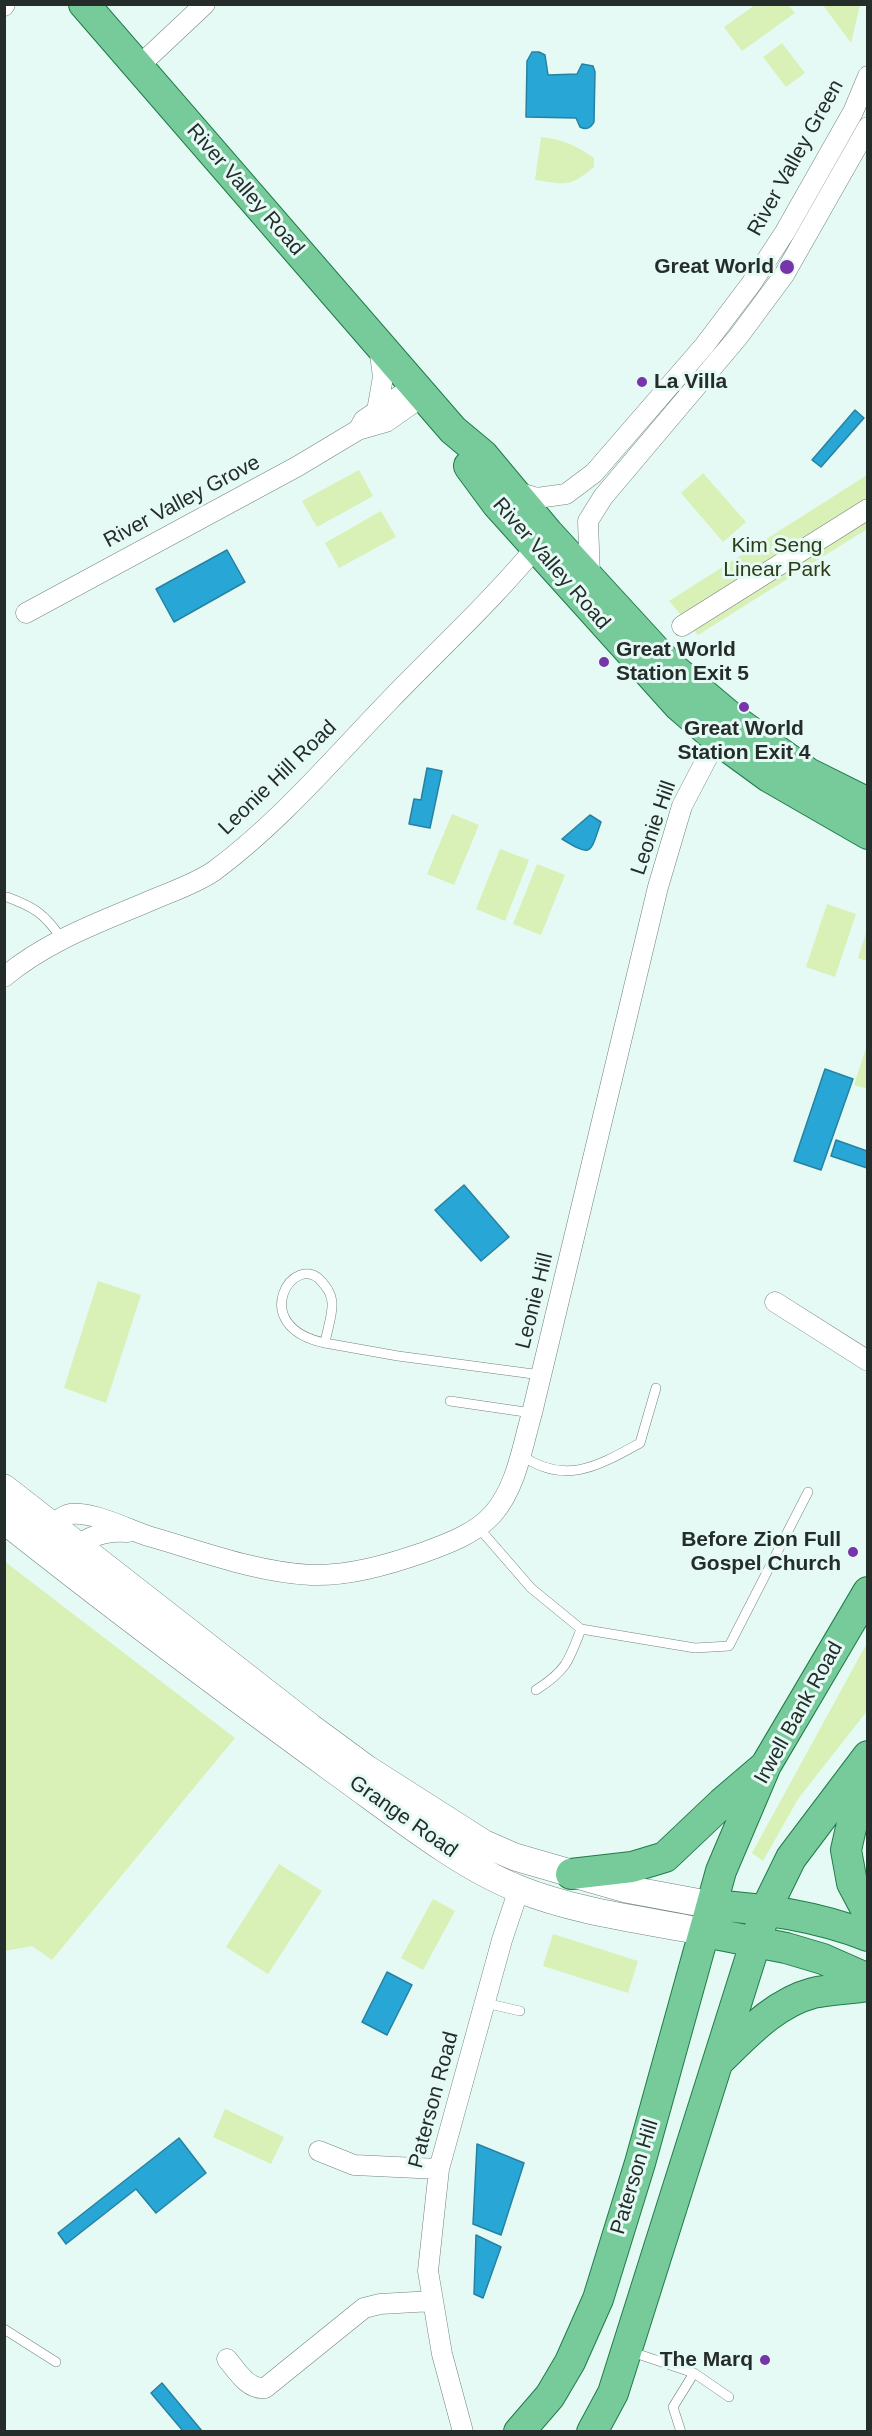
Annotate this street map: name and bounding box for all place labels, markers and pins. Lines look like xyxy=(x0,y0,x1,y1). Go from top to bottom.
place label: Great World xyxy=(654,254,774,280)
marker: Great World xyxy=(778,258,796,276)
place label: La Villa xyxy=(654,369,727,395)
marker: La Villa xyxy=(635,375,649,389)
place label: Great World Station Exit 5 xyxy=(616,637,749,687)
marker: Great World Station Exit 5 xyxy=(597,655,611,669)
marker: Great World Station Exit 4 xyxy=(737,700,751,714)
place label: Great World Station Exit 4 xyxy=(677,716,811,766)
place label: Before Zion Full Gospel Church xyxy=(681,1527,841,1577)
marker: Before Zion Full Gospel Church xyxy=(846,1545,860,1559)
place label: The Marq xyxy=(660,2347,753,2373)
marker: The Marq xyxy=(758,2353,772,2367)

